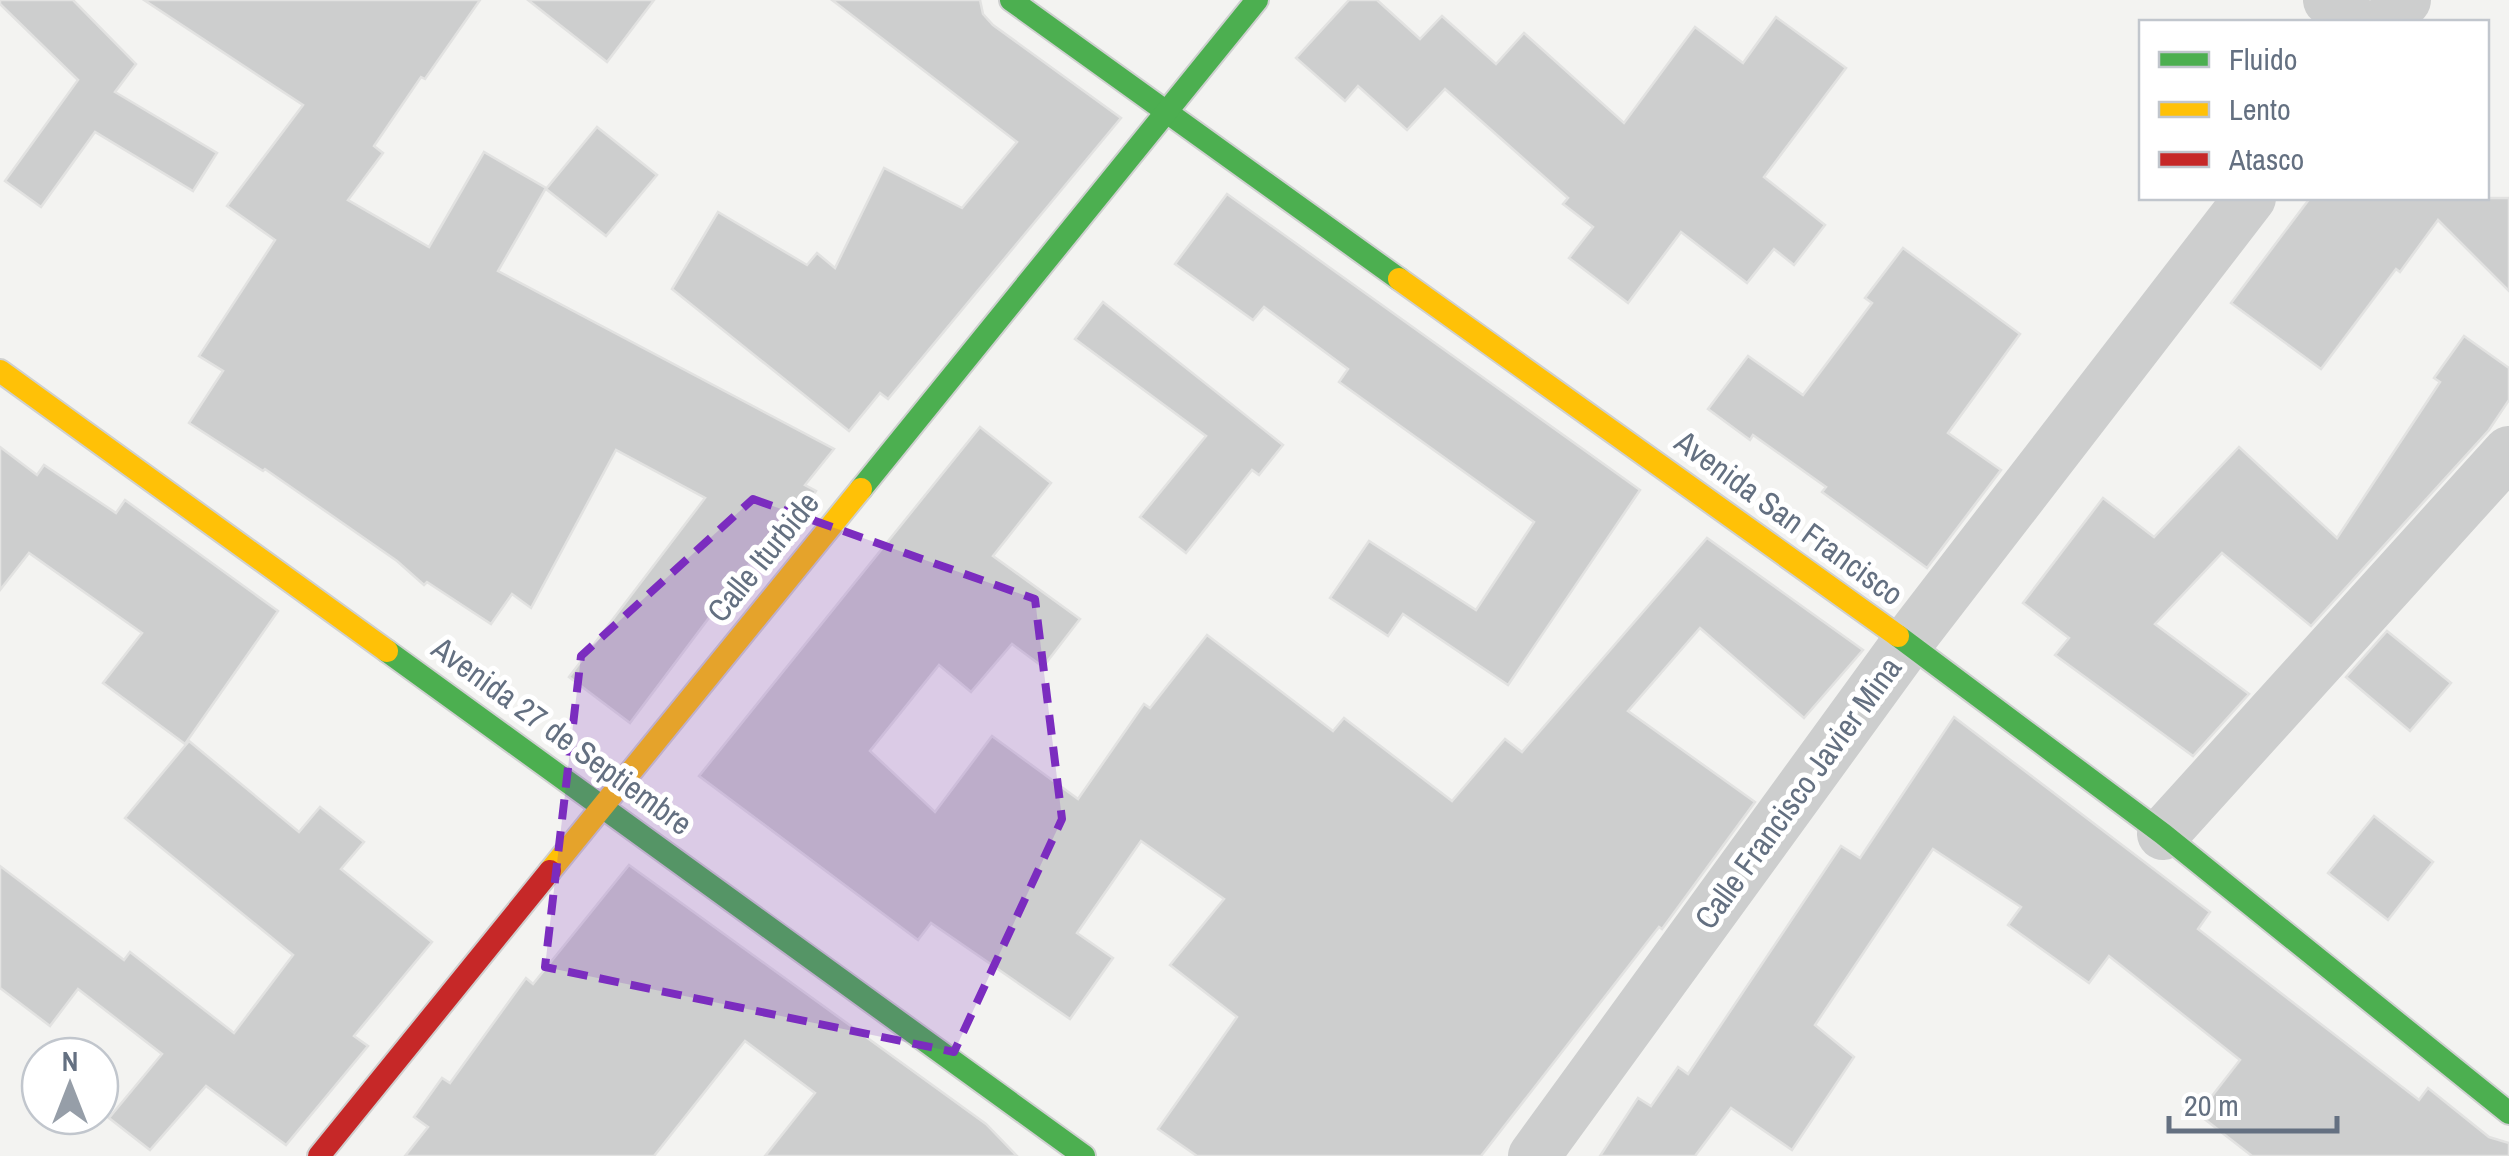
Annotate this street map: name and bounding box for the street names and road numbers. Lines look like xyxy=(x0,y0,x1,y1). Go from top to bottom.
street label: Avenida San Francisco xyxy=(1666,420,1912,615)
street label: Calle Iturbide xyxy=(697,483,828,631)
street label: Avenida 27 de Septiembre xyxy=(423,626,701,845)
street label: Calle Francisco Javier Mina xyxy=(1684,648,1911,937)

